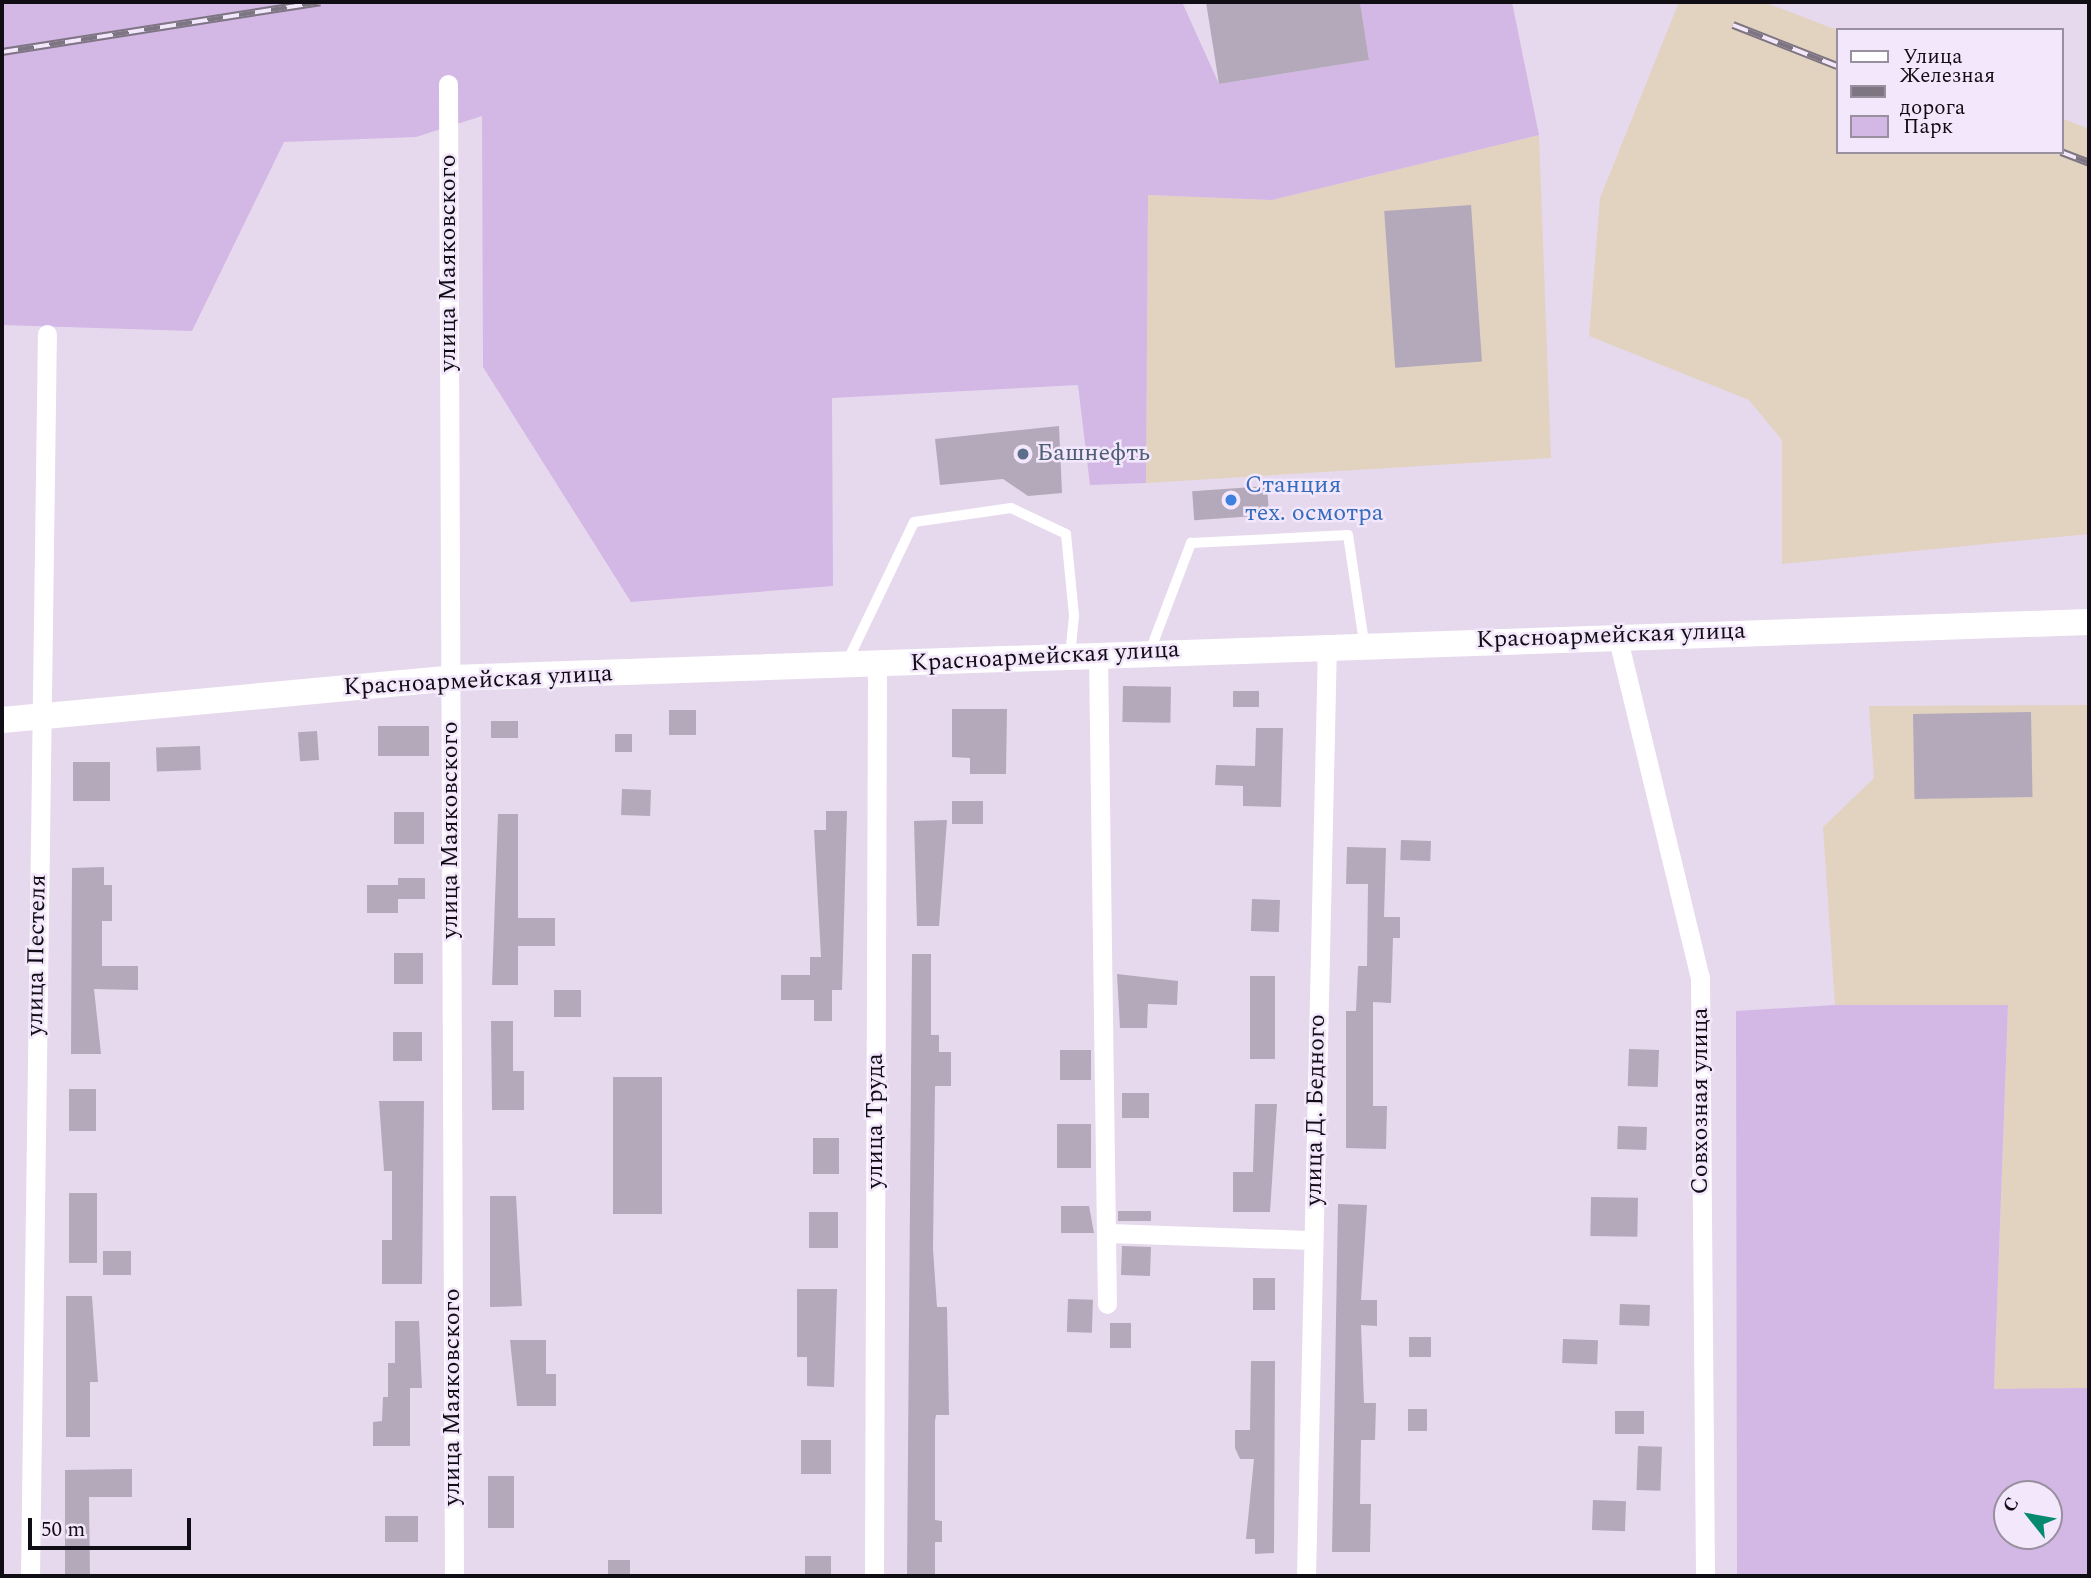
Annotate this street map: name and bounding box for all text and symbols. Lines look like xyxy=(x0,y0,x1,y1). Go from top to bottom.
legend xyxy=(1836,28,2063,154)
text: Улица xyxy=(1903,41,1962,73)
text: Железная дорога xyxy=(1900,60,1995,124)
text: Парк xyxy=(1903,111,1953,143)
street label: улица Маяковского xyxy=(435,154,463,372)
place label: Башнефть xyxy=(1037,440,1150,468)
marker: Башнефть xyxy=(1015,446,1031,462)
place label: Станция тех. осмотра xyxy=(1245,472,1384,528)
marker: Станция тех. осмотра xyxy=(1223,492,1239,508)
street label: Красноармейская улица xyxy=(1476,617,1746,655)
street label: Красноармейская улица xyxy=(910,636,1180,678)
street label: Красноармейская улица xyxy=(343,660,613,702)
street label: улица Маяковского xyxy=(437,721,465,939)
street label: улица Пестеля xyxy=(21,874,53,1036)
street label: Совхозная улица xyxy=(1687,1007,1715,1195)
street label: улица Д. Бедного xyxy=(1300,1014,1332,1206)
street label: улица Труда xyxy=(862,1053,890,1189)
street label: улица Маяковского xyxy=(439,1288,467,1506)
north arrow xyxy=(1993,1480,2063,1550)
text: С xyxy=(1995,1492,2027,1518)
scale bar xyxy=(32,1504,194,1548)
text: 50 m xyxy=(41,1514,85,1546)

